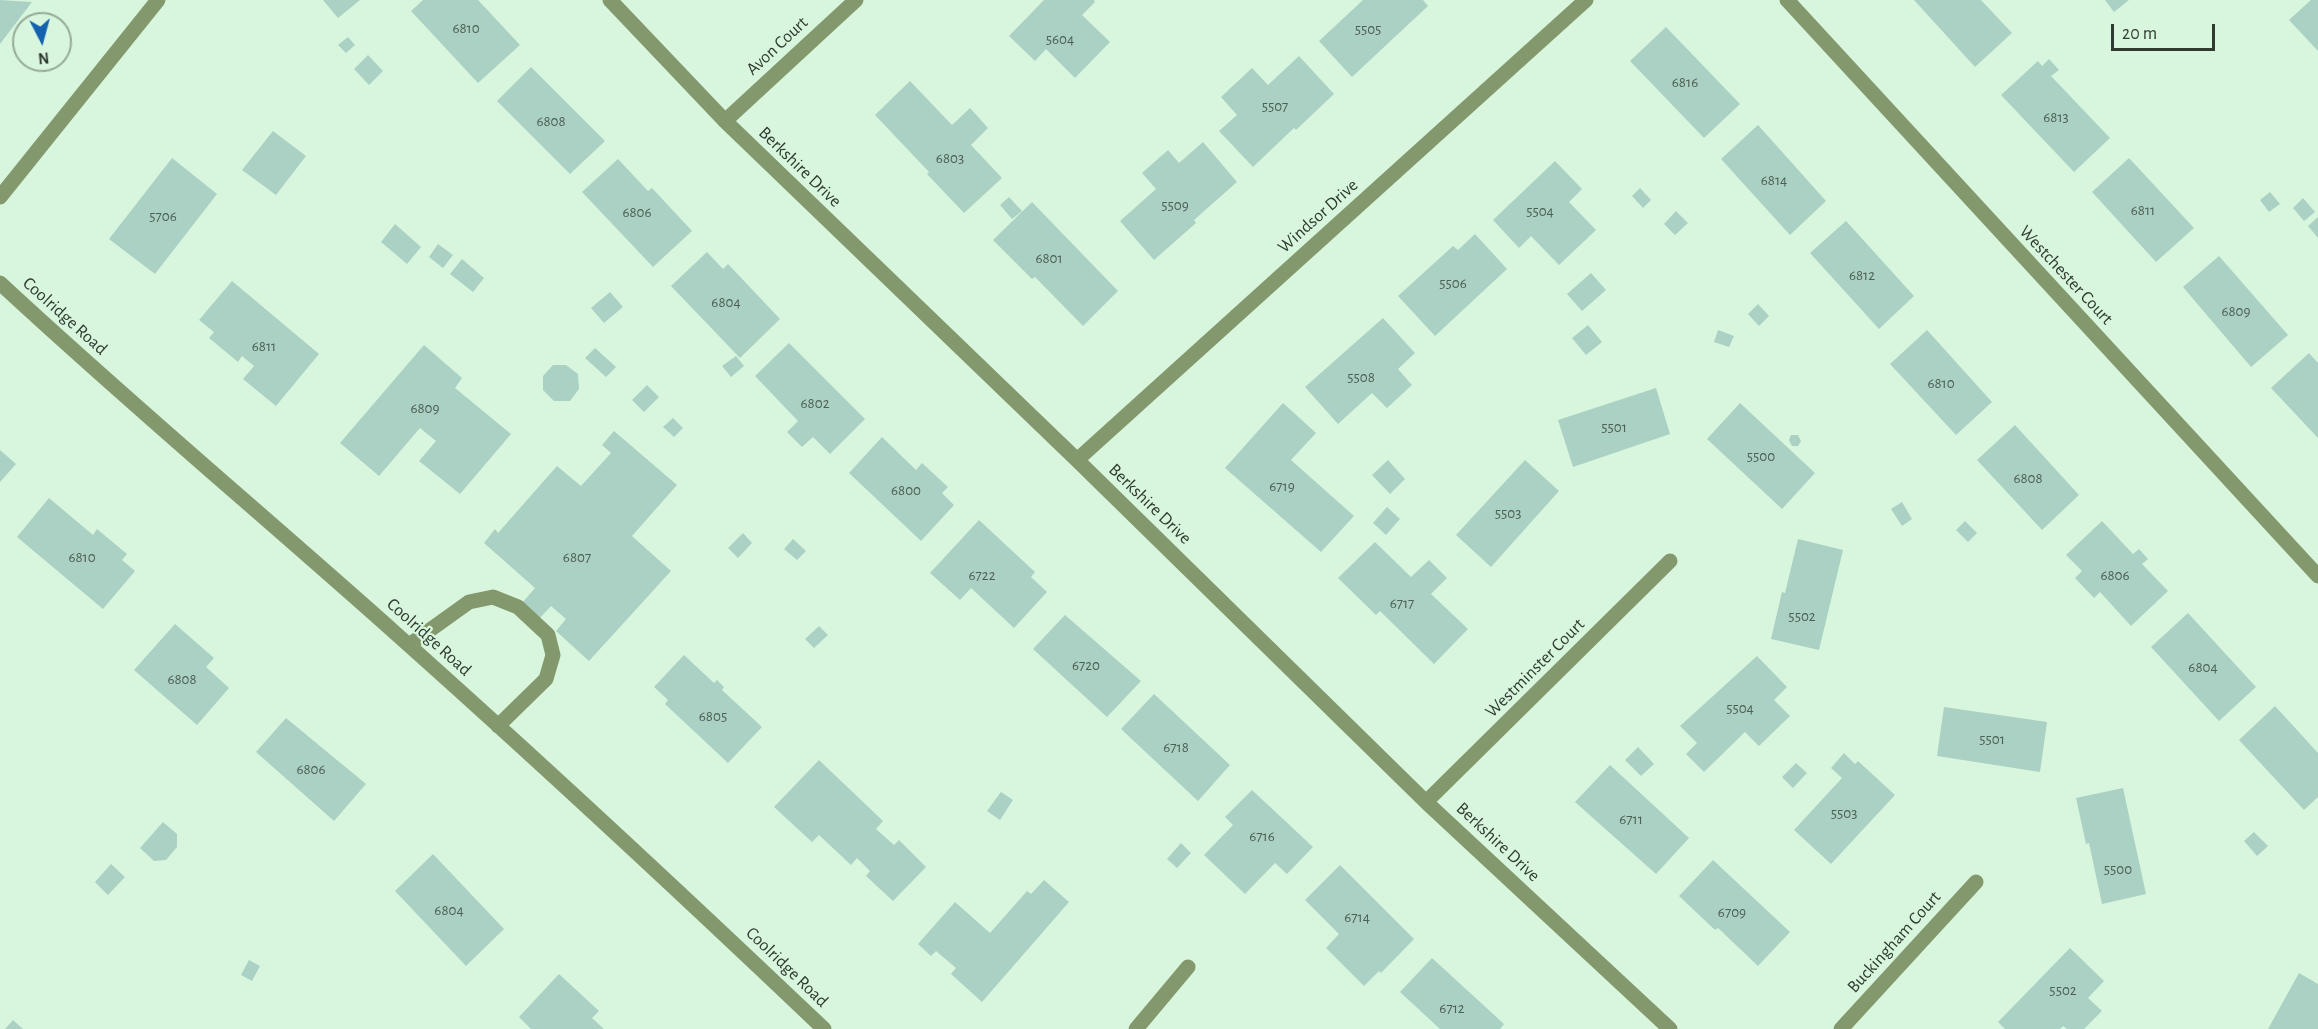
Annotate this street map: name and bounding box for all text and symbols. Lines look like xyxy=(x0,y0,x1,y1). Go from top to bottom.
north arrow xyxy=(12,12,72,72)
street label: Avon Court xyxy=(742,12,812,80)
scale bar xyxy=(2114,12,2218,50)
house number: 6810 xyxy=(452,19,480,37)
house number: 5505 xyxy=(1355,20,1381,38)
text: 20 m xyxy=(2122,25,2157,43)
house number: 5604 xyxy=(1046,30,1074,48)
text: N xyxy=(37,49,50,66)
house number: 6816 xyxy=(1672,73,1698,91)
house number: 5507 xyxy=(1262,97,1288,115)
house number: 6813 xyxy=(2043,108,2069,126)
house number: 6808 xyxy=(536,112,566,130)
street label: Berkshire Drive xyxy=(754,122,846,212)
house number: 6803 xyxy=(936,149,964,167)
house number: 6814 xyxy=(1761,171,1787,189)
street label: Windsor Drive xyxy=(1273,174,1363,258)
house number: 5509 xyxy=(1161,196,1189,214)
house number: 6811 xyxy=(2131,201,2155,219)
house number: 5504 xyxy=(1526,202,1554,220)
house number: 6806 xyxy=(622,203,652,221)
house number: 5706 xyxy=(149,207,177,225)
street label: Westchester Court xyxy=(2014,221,2118,329)
house number: 6801 xyxy=(1035,249,1063,267)
house number: 6812 xyxy=(1849,266,1875,284)
street label: Coolridge Road xyxy=(18,272,112,360)
house number: 5506 xyxy=(1439,274,1467,292)
house number: 6804 xyxy=(711,293,741,311)
house number: 6809 xyxy=(2221,302,2251,320)
house number: 6811 xyxy=(252,337,276,355)
house number: 5508 xyxy=(1347,368,1375,386)
house number: 6810 xyxy=(1927,374,1955,392)
house number: 6802 xyxy=(801,394,829,412)
house number: 6809 xyxy=(410,399,440,417)
house number: 5501 xyxy=(1601,418,1627,436)
house number: 5500 xyxy=(1747,447,1775,465)
street label: Berkshire Drive xyxy=(1104,459,1196,549)
house number: 6808 xyxy=(2013,469,2043,487)
house number: 6719 xyxy=(1269,477,1295,495)
house number: 6800 xyxy=(891,481,921,499)
house number: 5503 xyxy=(1495,504,1521,522)
house number: 6810 xyxy=(68,548,96,566)
house number: 6807 xyxy=(563,548,591,566)
house number: 6722 xyxy=(969,566,995,584)
house number: 6806 xyxy=(2100,566,2130,584)
street label: Coolridge Road xyxy=(382,593,476,681)
house number: 6717 xyxy=(1390,594,1414,612)
house number: 5502 xyxy=(1788,607,1816,625)
street label: Westminster Court xyxy=(1481,614,1589,722)
house number: 6720 xyxy=(1072,656,1100,674)
house number: 6804 xyxy=(2188,658,2218,676)
house number: 6808 xyxy=(167,670,197,688)
house number: 5504 xyxy=(1726,699,1754,717)
house number: 6805 xyxy=(699,707,727,725)
house number: 5501 xyxy=(1979,730,2005,748)
house number: 6718 xyxy=(1163,738,1189,756)
house number: 6806 xyxy=(296,760,326,778)
street label: Berkshire Drive xyxy=(1452,798,1544,886)
house number: 5503 xyxy=(1831,804,1857,822)
house number: 6711 xyxy=(1619,810,1643,828)
house number: 6716 xyxy=(1249,827,1275,845)
house number: 5500 xyxy=(2104,860,2132,878)
street label: Buckingham Court xyxy=(1843,887,1945,997)
house number: 6804 xyxy=(434,901,464,919)
house number: 6709 xyxy=(1718,903,1746,921)
house number: 6714 xyxy=(1344,908,1370,926)
street label: Coolridge Road xyxy=(741,922,833,1012)
house number: 5502 xyxy=(2049,981,2077,999)
house number: 6712 xyxy=(1439,999,1465,1017)

